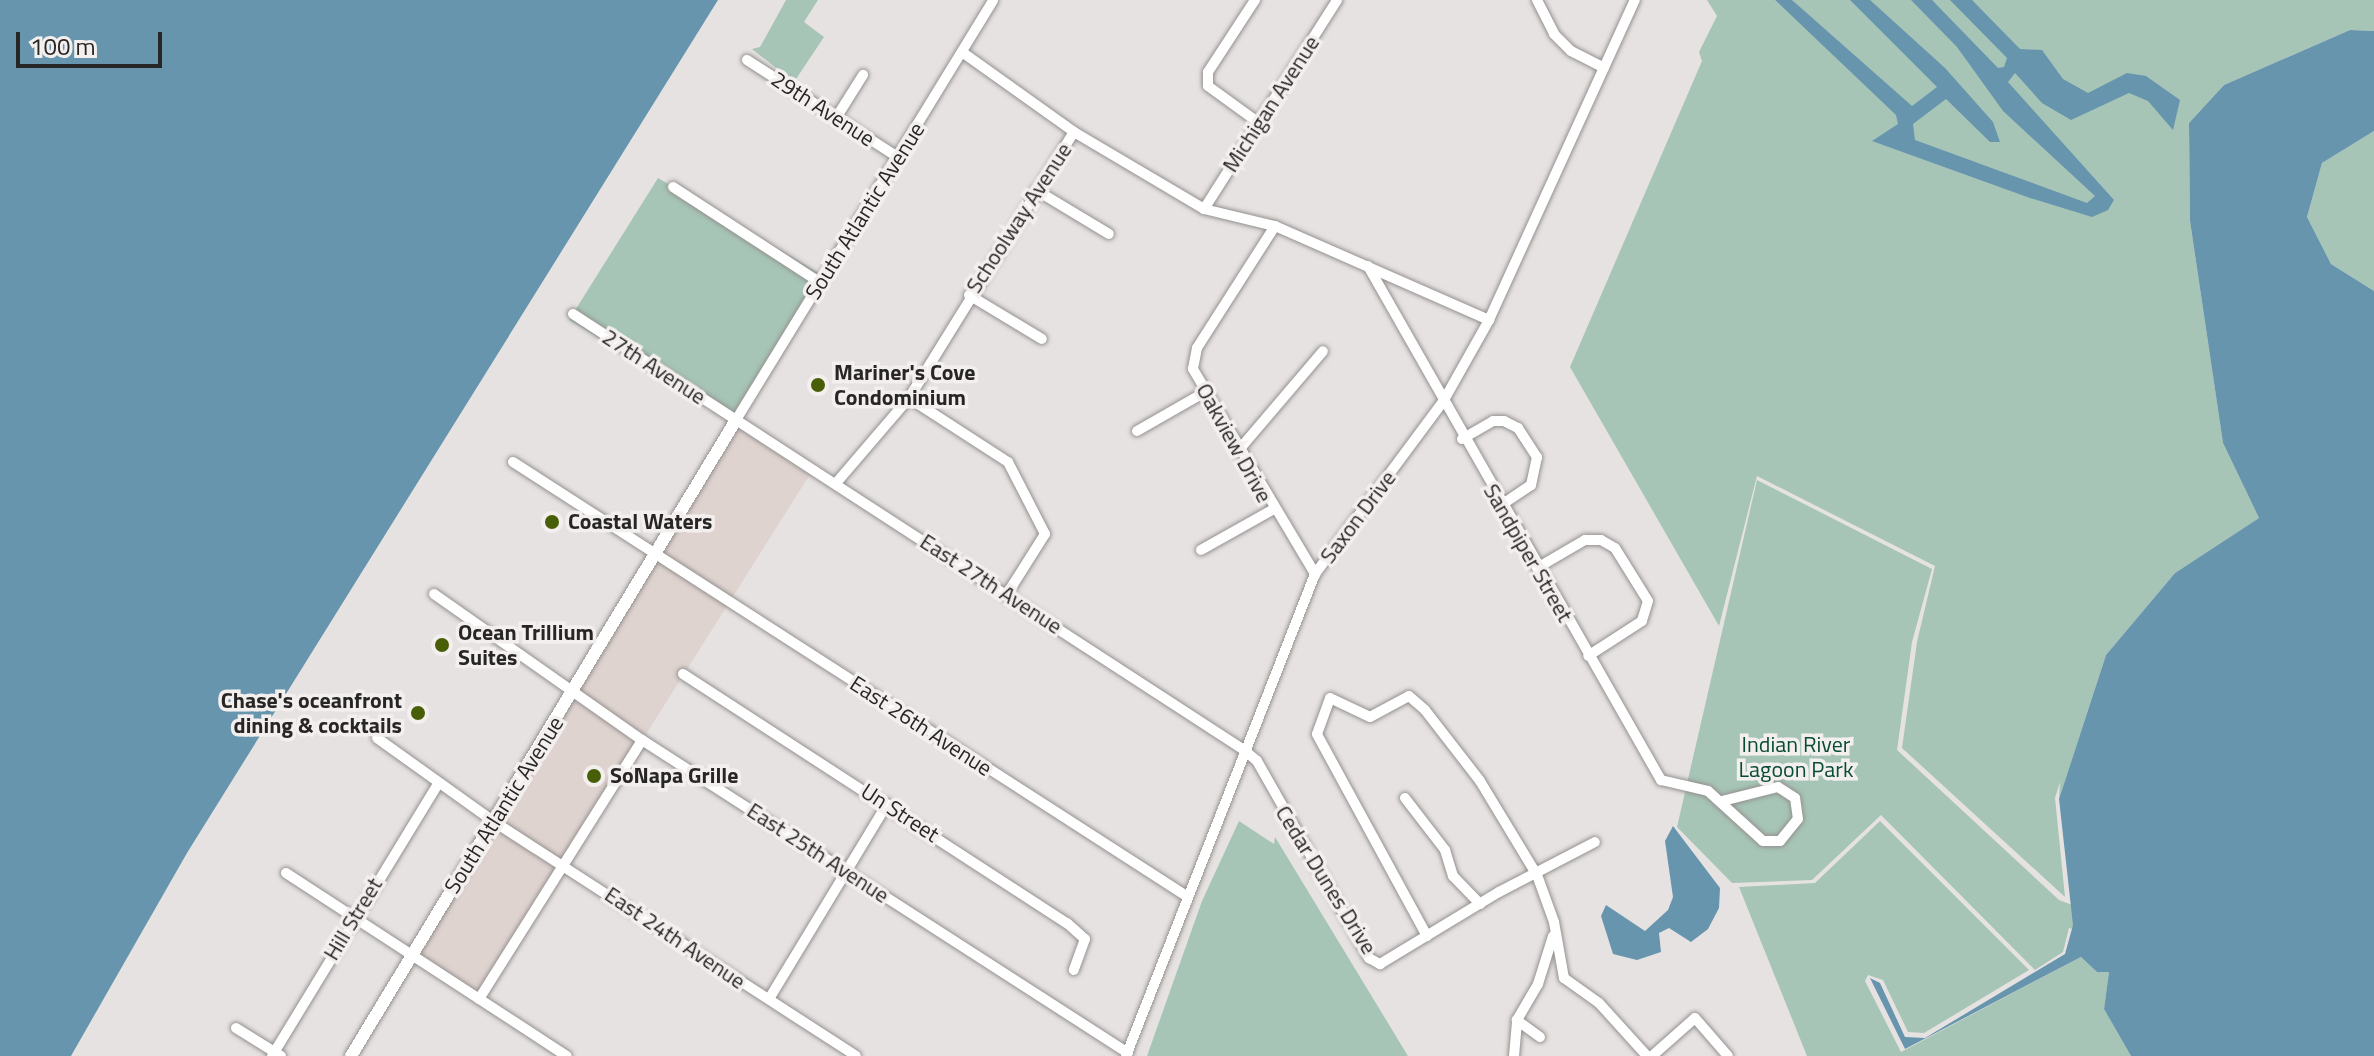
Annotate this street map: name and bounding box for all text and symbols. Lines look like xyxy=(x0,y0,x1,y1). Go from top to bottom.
scale bar xyxy=(20,16,166,66)
text: 100 m xyxy=(30,28,96,64)
street label: Michigan Avenue xyxy=(1217,31,1325,177)
street label: 29th Avenue xyxy=(766,66,880,152)
street label: South Atlantic Avenue xyxy=(800,118,930,304)
street label: Schoolway Avenue xyxy=(961,138,1077,298)
street label: 27th Avenue xyxy=(597,324,711,410)
place label: Mariner's Cove Condominium xyxy=(834,359,975,410)
marker: Mariner's Cove Condominium xyxy=(809,376,827,394)
street label: Oakview Drive xyxy=(1190,379,1278,507)
street label: Saxon Drive xyxy=(1315,466,1401,568)
street label: Sandpiper Street xyxy=(1478,479,1578,627)
place label: Coastal Waters xyxy=(568,509,712,535)
marker: Coastal Waters xyxy=(543,513,561,531)
street label: East 27th Avenue xyxy=(915,528,1067,640)
place label: Ocean Trillium Suites xyxy=(458,619,594,670)
marker: Ocean Trillium Suites xyxy=(433,636,451,654)
street label: East 26th Avenue xyxy=(845,670,997,782)
place label: Chase's oceanfront dining & cocktails xyxy=(221,687,402,738)
marker: Chase's oceanfront dining & cocktails xyxy=(409,704,427,722)
street label: South Atlantic Avenue xyxy=(439,712,569,898)
park label: Indian River Lagoon Park xyxy=(1739,731,1853,782)
place label: SoNapa Grille xyxy=(610,763,738,789)
marker: SoNapa Grille xyxy=(585,767,603,785)
street label: Un Street xyxy=(856,778,944,848)
street label: East 25th Avenue xyxy=(742,797,894,909)
street label: Cedar Dunes Drive xyxy=(1270,801,1382,959)
street label: Hill Street xyxy=(318,873,388,965)
street label: East 24th Avenue xyxy=(600,881,750,995)

